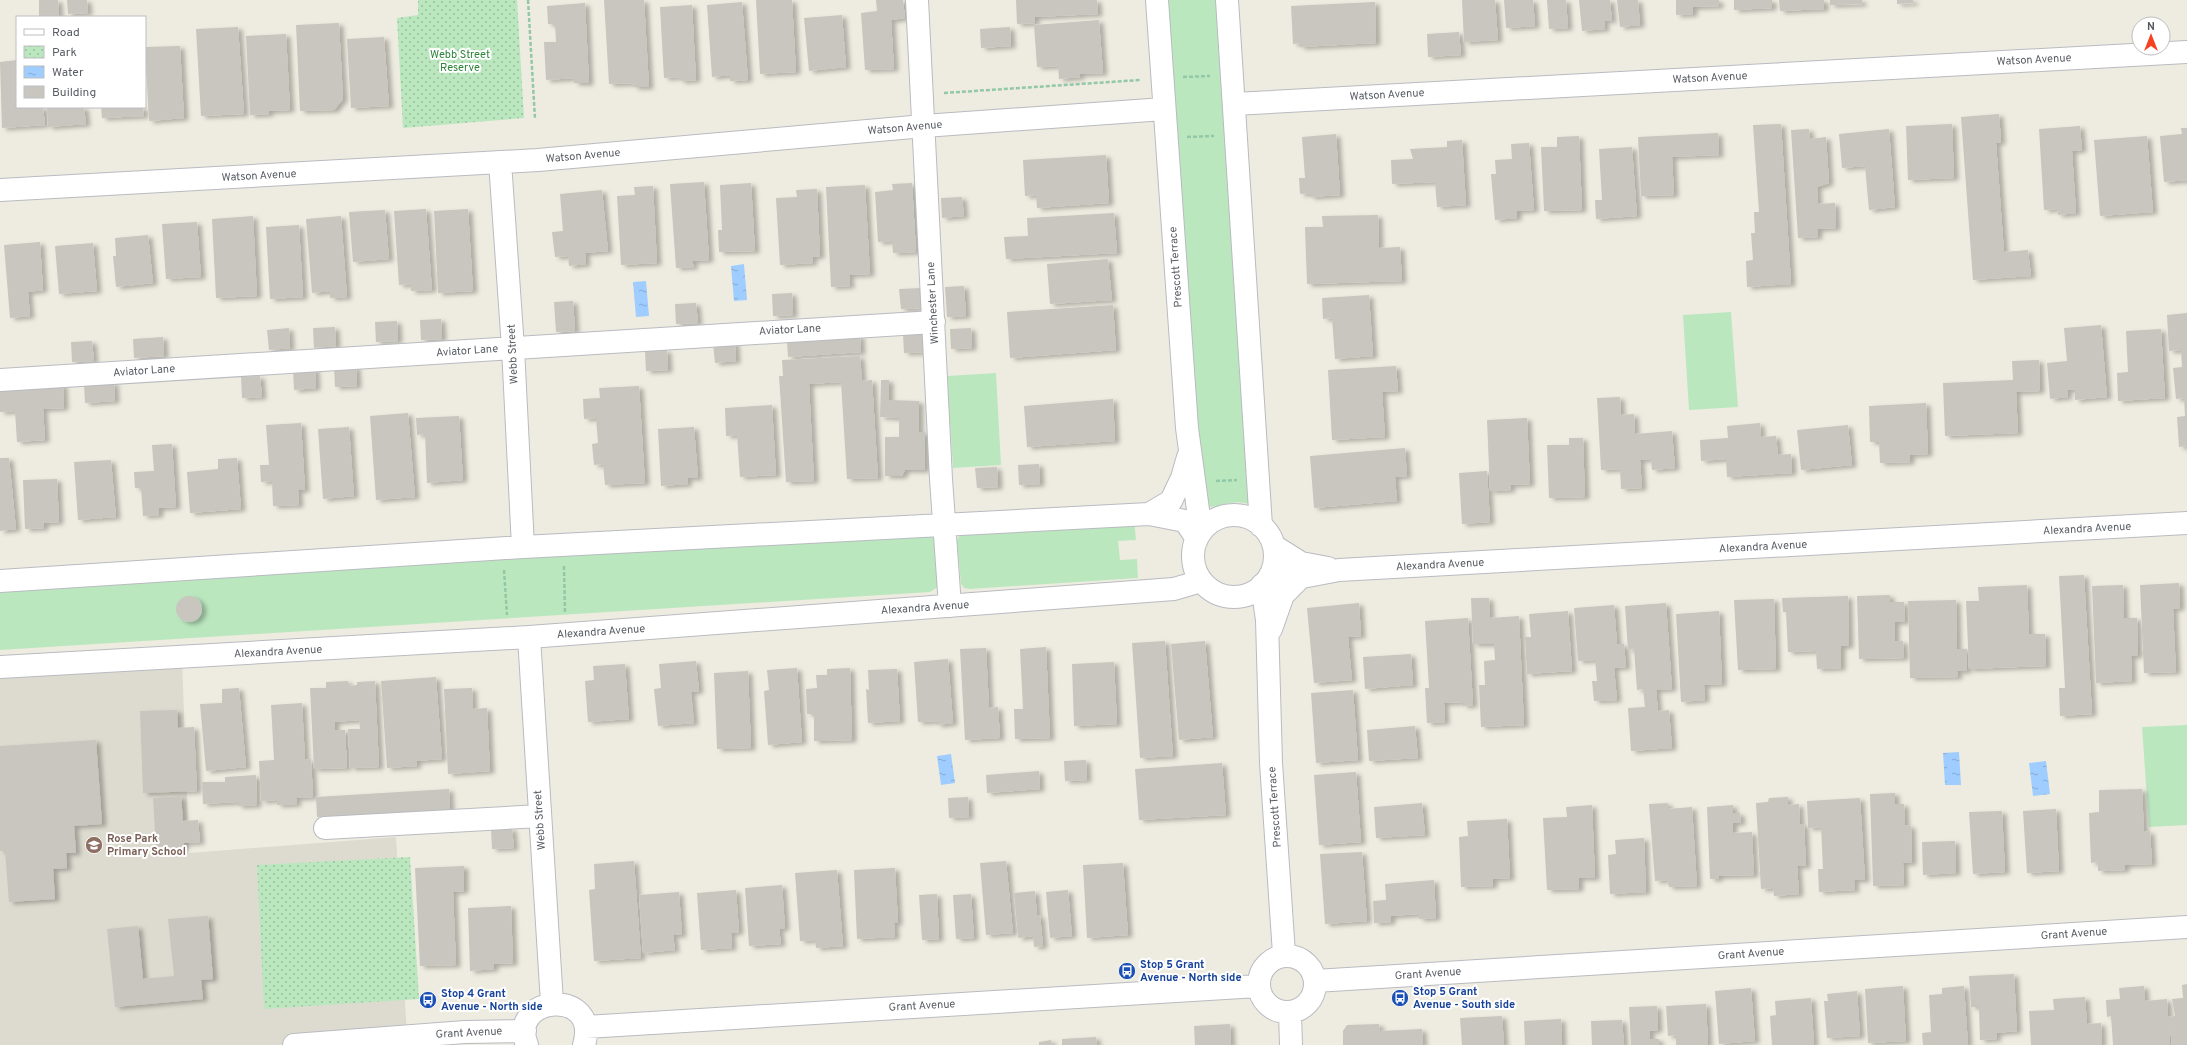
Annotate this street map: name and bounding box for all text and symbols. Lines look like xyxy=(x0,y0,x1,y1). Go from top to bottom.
legend xyxy=(16,16,146,108)
north arrow xyxy=(2131,16,2171,56)
text: N xyxy=(2147,20,2155,34)
text: Road xyxy=(52,25,80,41)
text: Park xyxy=(52,45,77,61)
park label: Webb Street Reserve xyxy=(430,48,490,75)
street label: Watson Avenue xyxy=(1996,51,2072,69)
text: Water xyxy=(52,65,84,81)
street label: Watson Avenue xyxy=(1672,69,1748,87)
text: Building xyxy=(52,85,96,101)
street label: Watson Avenue xyxy=(1349,86,1425,104)
street label: Watson Avenue xyxy=(867,118,943,138)
street label: Watson Avenue xyxy=(545,146,621,166)
street label: Watson Avenue xyxy=(221,167,297,185)
street label: Prescott Terrace xyxy=(1166,226,1186,308)
street label: Winchester Lane xyxy=(924,261,942,345)
street label: Aviator Lane xyxy=(759,321,822,339)
street label: Webb Street xyxy=(504,324,522,384)
street label: Aviator Lane xyxy=(435,342,499,360)
street label: Aviator Lane xyxy=(112,362,176,380)
street label: Alexandra Avenue xyxy=(2042,520,2132,538)
street label: Alexandra Avenue xyxy=(1718,538,1808,556)
street label: Alexandra Avenue xyxy=(1395,556,1485,574)
street label: Alexandra Avenue xyxy=(880,598,970,618)
street label: Alexandra Avenue xyxy=(556,622,646,642)
street label: Alexandra Avenue xyxy=(233,643,323,661)
street label: Prescott Terrace xyxy=(1265,766,1285,848)
street label: Webb Street xyxy=(531,789,549,851)
place label: Rose Park Primary School xyxy=(107,832,186,859)
school or university icon: Rose Park Primary School xyxy=(84,835,104,855)
street label: Grant Avenue xyxy=(2040,925,2108,943)
street label: Grant Avenue xyxy=(1717,945,1785,963)
place label: Stop 5 Grant Avenue - North side xyxy=(1140,958,1242,985)
bus stop icon: Stop 5 Grant Avenue - North side xyxy=(1117,961,1137,981)
street label: Grant Avenue xyxy=(1394,965,1462,983)
place label: Stop 5 Grant Avenue - South side xyxy=(1413,985,1515,1012)
place label: Stop 4 Grant Avenue - North side xyxy=(441,987,543,1014)
bus stop icon: Stop 5 Grant Avenue - South side xyxy=(1390,988,1410,1008)
bus stop icon: Stop 4 Grant Avenue - North side xyxy=(418,990,438,1010)
street label: Grant Avenue xyxy=(888,997,956,1015)
street label: Grant Avenue xyxy=(435,1024,503,1042)

